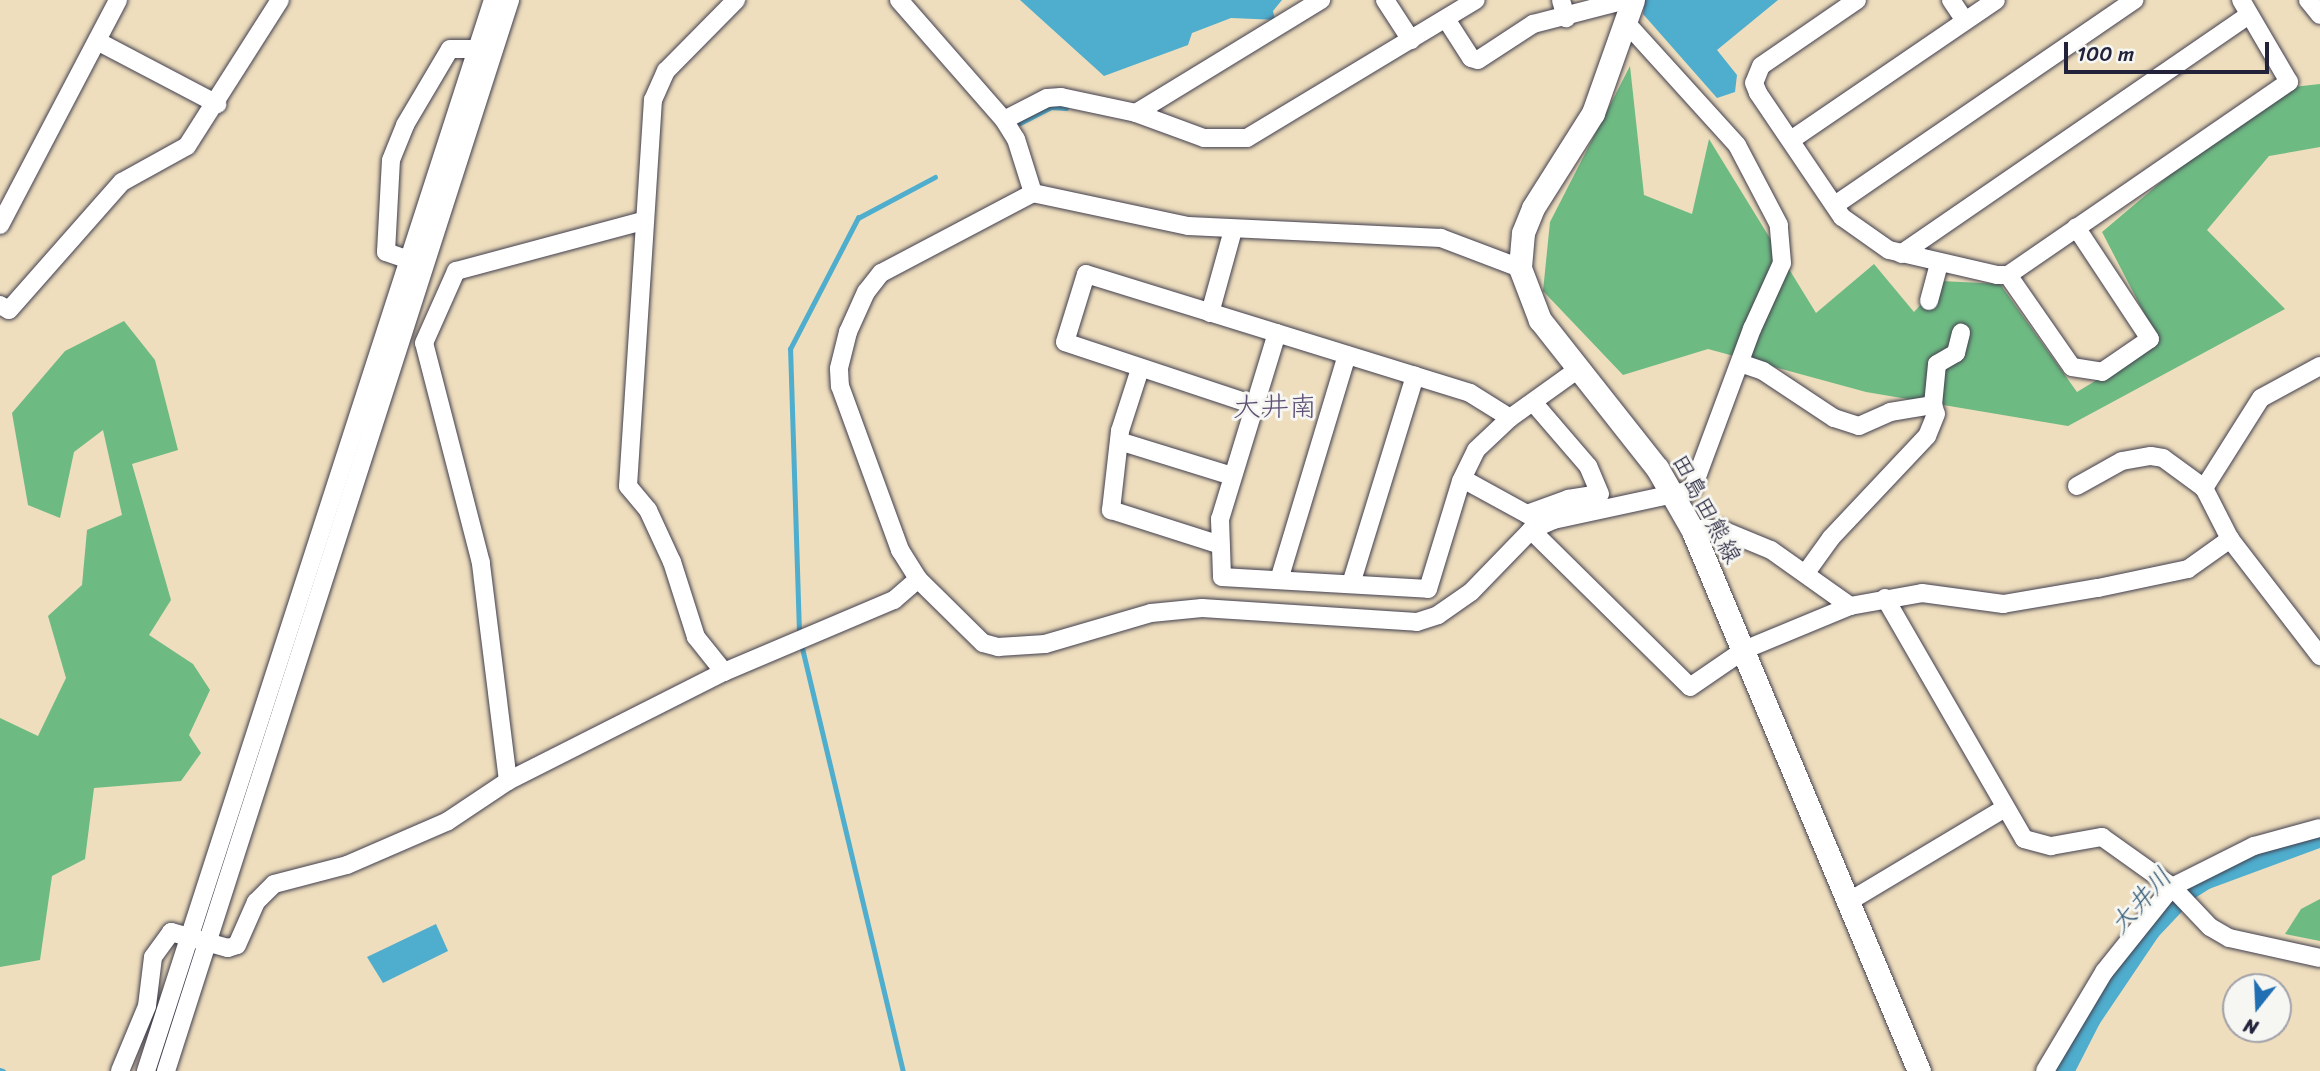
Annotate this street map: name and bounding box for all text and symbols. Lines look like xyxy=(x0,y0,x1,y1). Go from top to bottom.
scale bar xyxy=(2068,28,2273,72)
text: 100 m xyxy=(2077,35,2134,73)
district label: 大井南 xyxy=(1233,390,1317,424)
street label: 田島田熊線 xyxy=(1665,449,1747,569)
water label: 大井川 xyxy=(2103,862,2179,940)
north arrow xyxy=(2222,973,2292,1043)
text: N xyxy=(2240,1009,2262,1044)

